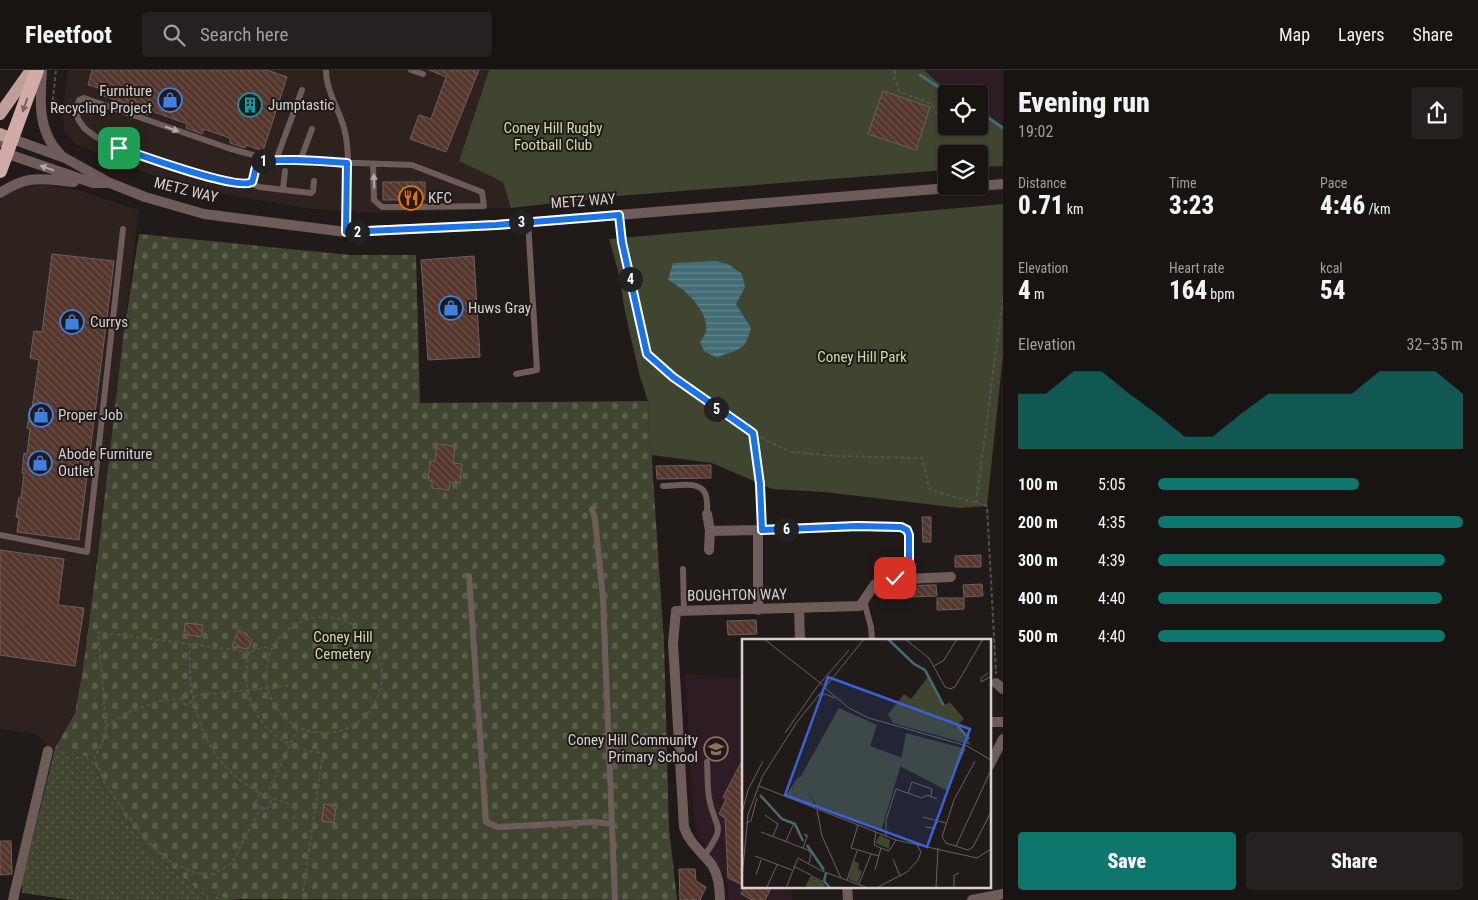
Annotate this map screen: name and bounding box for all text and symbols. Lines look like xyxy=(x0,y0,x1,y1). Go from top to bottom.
search box xyxy=(142,12,492,57)
text: Fleetfoot xyxy=(25,21,112,49)
icon: search xyxy=(160,21,188,49)
text: Search here xyxy=(200,23,288,46)
text: Map xyxy=(1279,24,1310,45)
text: Layers xyxy=(1338,24,1385,45)
text: Share xyxy=(1413,24,1453,45)
place label: Furniture Recycling Project xyxy=(50,82,152,117)
map controls xyxy=(938,85,988,195)
button: locate xyxy=(938,85,988,135)
text: Evening run xyxy=(1018,86,1150,119)
shop icon: Furniture Recycling Project xyxy=(157,87,183,113)
button: share xyxy=(1411,87,1463,139)
building icon: Jumptastic xyxy=(237,92,263,118)
place label: Jumptastic xyxy=(268,96,335,114)
one-way arrow xyxy=(21,97,28,112)
park label: Coney Hill Rugby Football Club xyxy=(503,119,603,154)
text: 19:02 xyxy=(1018,122,1053,141)
one-way arrow xyxy=(165,125,180,133)
pin xyxy=(98,127,140,169)
icon: arrive xyxy=(105,134,133,162)
button: layers xyxy=(938,145,988,195)
pin: 1 xyxy=(250,148,276,174)
text: 1 xyxy=(260,153,267,169)
one-way arrow xyxy=(39,164,54,171)
street label: METZ WAY xyxy=(152,173,220,207)
one-way arrow xyxy=(370,173,378,189)
text: Distance xyxy=(1018,175,1066,191)
text: Time xyxy=(1169,175,1197,191)
text: Pace xyxy=(1320,175,1347,191)
restaurant icon: KFC xyxy=(398,185,424,211)
place label: KFC xyxy=(428,189,452,207)
street label: METZ WAY xyxy=(550,190,616,212)
text: 0.71 xyxy=(1018,191,1064,220)
text: 3:23 xyxy=(1169,191,1214,220)
text: 4:46 xyxy=(1320,191,1365,220)
text: km xyxy=(1064,201,1084,217)
text: /km xyxy=(1365,201,1390,217)
pin: 3 xyxy=(508,210,534,234)
text: 3 xyxy=(518,214,525,230)
pin: 2 xyxy=(344,220,370,244)
text: 2 xyxy=(354,224,361,240)
text: Elevation xyxy=(1018,260,1068,276)
text: Heart rate xyxy=(1169,260,1224,276)
text: kcal xyxy=(1320,260,1343,276)
pin: 4 xyxy=(618,266,642,292)
text: 4 xyxy=(627,271,634,287)
text: 4 xyxy=(1018,276,1031,305)
text: 164 xyxy=(1169,276,1207,305)
text: 54 xyxy=(1320,276,1345,305)
text: m xyxy=(1031,286,1044,302)
text: bpm xyxy=(1207,286,1235,302)
shop icon: Huws Gray xyxy=(438,295,464,321)
place label: Huws Gray xyxy=(468,299,531,317)
shop icon: Currys xyxy=(59,309,85,335)
place label: Currys xyxy=(90,313,128,331)
text: Elevation xyxy=(1018,335,1076,354)
text: 32–35 m xyxy=(1407,335,1463,354)
park label: Coney Hill Park xyxy=(817,348,907,366)
pin: 5 xyxy=(704,396,728,422)
text: 5 xyxy=(713,401,720,417)
shop icon: Proper Job xyxy=(28,402,54,428)
place label: Proper Job xyxy=(58,406,123,424)
place label: Abode Furniture Outlet xyxy=(58,445,152,480)
shop icon: Abode Furniture Outlet xyxy=(27,450,53,476)
text: 100 m xyxy=(1018,475,1058,494)
text: 5:05 xyxy=(1098,475,1125,494)
text: 200 m xyxy=(1018,513,1058,532)
text: 4:35 xyxy=(1098,513,1125,532)
pin: 6 xyxy=(774,516,798,542)
text: 6 xyxy=(783,521,790,537)
text: 300 m xyxy=(1018,551,1058,570)
text: 4:39 xyxy=(1098,551,1125,570)
pin xyxy=(874,557,916,599)
icon: check xyxy=(881,564,909,592)
street label: BOUGHTON WAY xyxy=(687,585,787,605)
text: 400 m xyxy=(1018,589,1058,608)
text: 4:40 xyxy=(1098,589,1125,608)
text: 500 m xyxy=(1018,627,1058,646)
text: 4:40 xyxy=(1098,627,1125,646)
park label: Coney Hill Cemetery xyxy=(313,628,373,663)
inset map xyxy=(742,639,991,888)
place label: Coney Hill Community Primary School xyxy=(568,731,698,766)
school or university icon: Coney Hill Community Primary School xyxy=(703,736,729,762)
button: Save xyxy=(1018,832,1236,890)
button: Share xyxy=(1246,832,1463,890)

